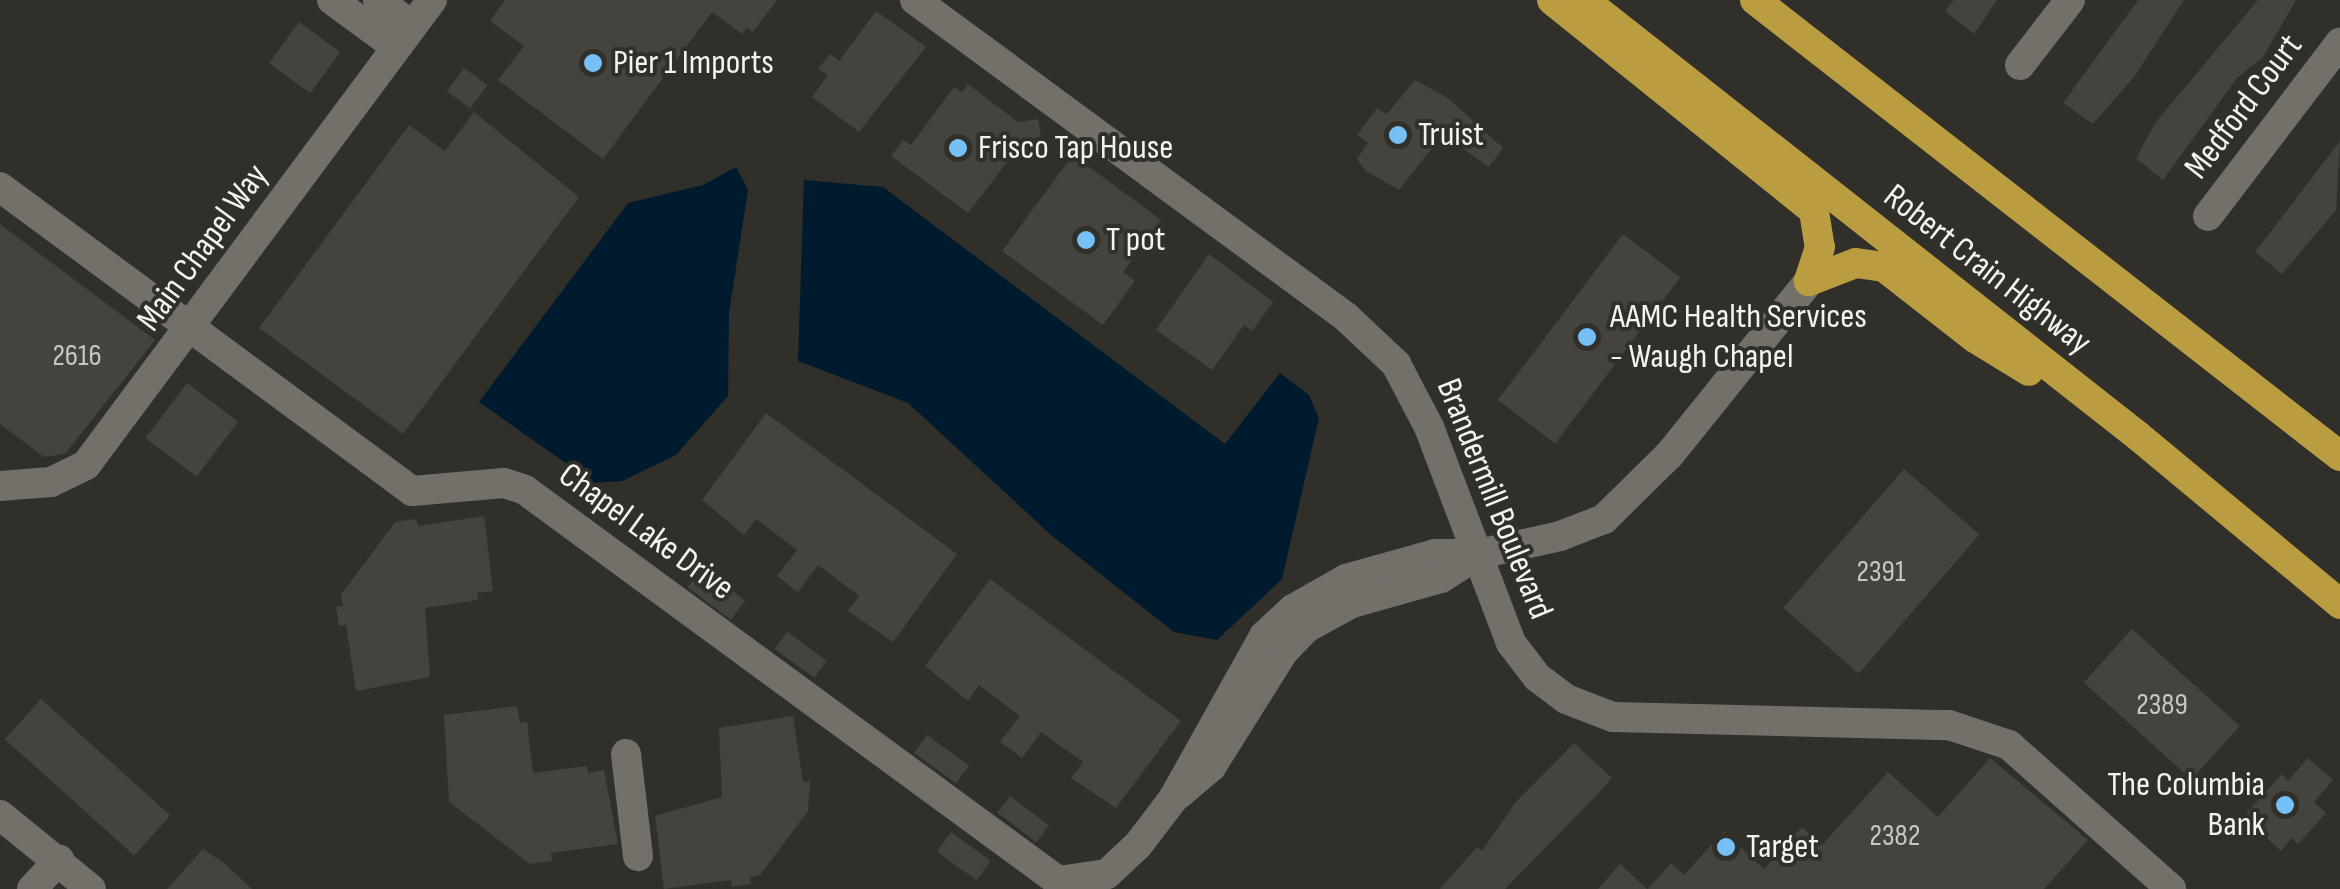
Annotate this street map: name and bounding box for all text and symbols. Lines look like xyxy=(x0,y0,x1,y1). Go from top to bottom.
street label: Medford Court xyxy=(2176,27,2312,187)
place label: Pier 1 Imports xyxy=(613,42,774,84)
marker: Pier 1 Imports xyxy=(582,52,604,74)
place label: Truist xyxy=(1418,114,1484,156)
marker: Truist xyxy=(1387,124,1409,146)
place label: Frisco Tap House xyxy=(978,127,1173,169)
marker: Frisco Tap House xyxy=(947,137,969,159)
street label: Main Chapel Way xyxy=(128,156,278,340)
street label: Robert Crain Highway xyxy=(1875,176,2099,364)
place label: T pot xyxy=(1106,219,1165,261)
marker: T pot xyxy=(1075,229,1097,251)
place label: AAMC Health Services - Waugh Chapel xyxy=(1610,296,1867,378)
marker: AAMC Health Services - Waugh Chapel xyxy=(1574,324,1600,350)
house number: 2616 xyxy=(52,338,102,374)
street label: Brandermill Boulevard xyxy=(1427,373,1561,625)
street label: Chapel Lake Drive xyxy=(550,454,742,610)
house number: 2391 xyxy=(1857,554,1905,590)
house number: 2389 xyxy=(2136,687,2188,723)
place label: The Columbia Bank xyxy=(2107,764,2265,846)
marker: The Columbia Bank xyxy=(2274,794,2296,816)
house number: 2382 xyxy=(1870,818,1920,854)
place label: Target xyxy=(1746,826,1819,868)
marker: Target xyxy=(1715,836,1737,858)

